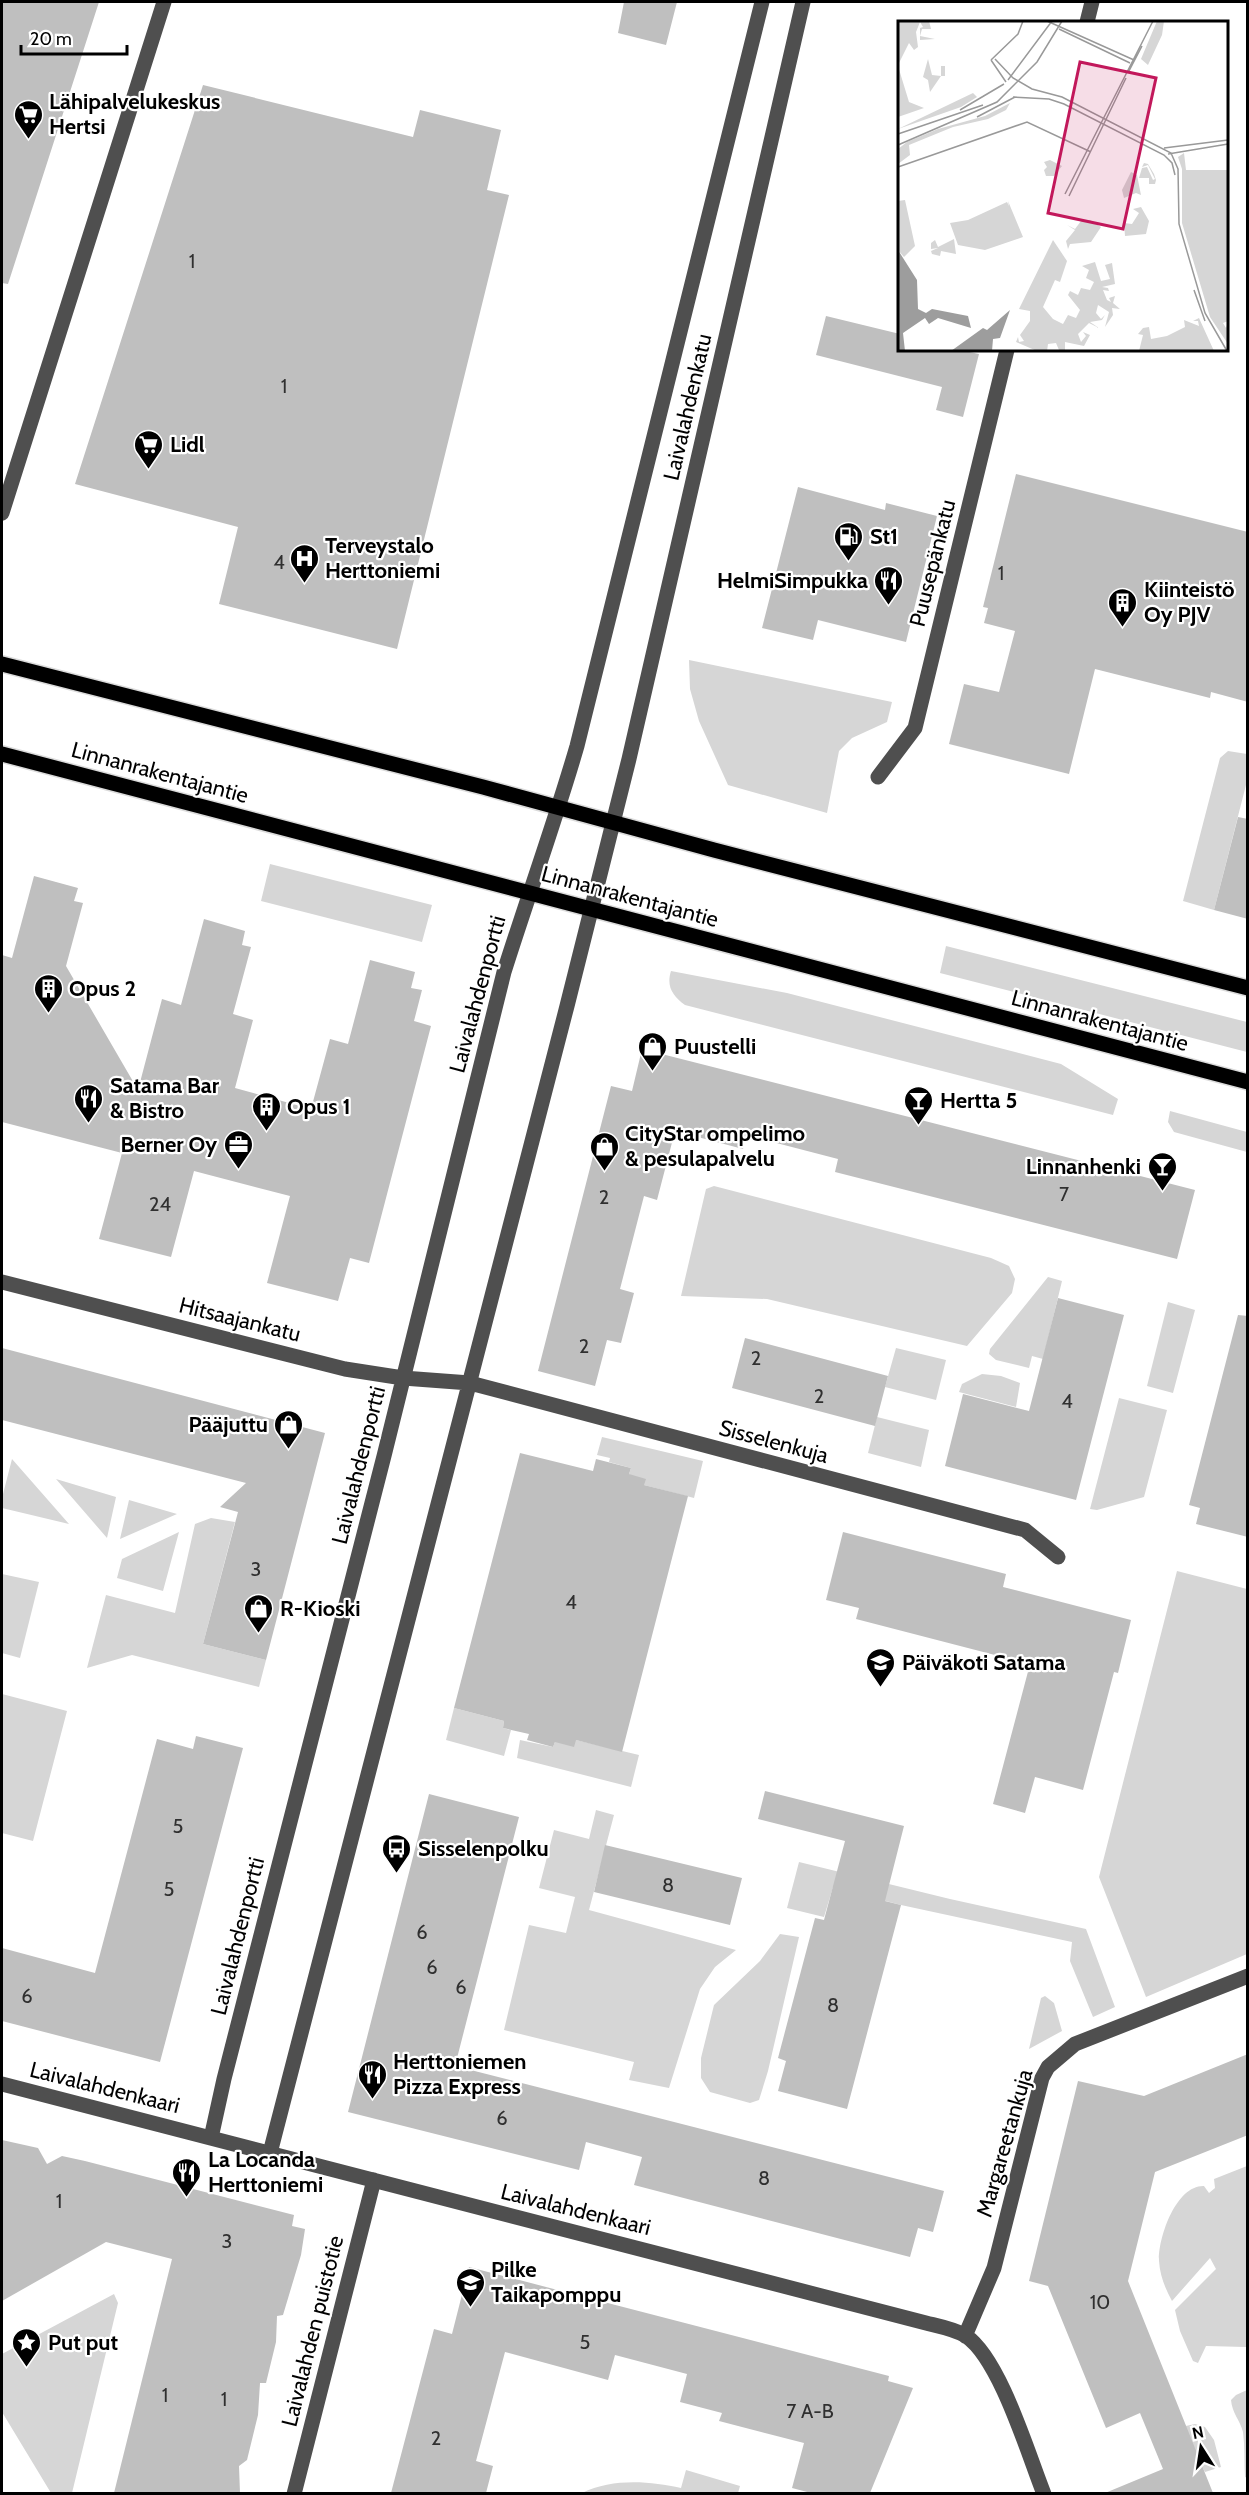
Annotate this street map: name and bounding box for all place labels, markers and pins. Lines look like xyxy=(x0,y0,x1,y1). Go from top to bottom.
place label: Lähipalvelukeskus Hertsi xyxy=(49,88,220,140)
supermarket icon: Lähipalvelukeskus Hertsi xyxy=(12,98,44,140)
supermarket icon: Lidl xyxy=(133,428,165,470)
place label: Lidl xyxy=(170,431,205,458)
fuel station icon: St1 xyxy=(833,520,865,562)
place label: St1 xyxy=(870,523,898,550)
place label: Terveystalo Herttoniemi xyxy=(325,532,440,584)
hospital icon: Terveystalo Herttoniemi xyxy=(288,542,320,584)
restaurant icon: HelmiSimpukka xyxy=(873,564,905,606)
place label: HelmiSimpukka xyxy=(717,567,868,594)
place label: Kiinteistö Oy PJV xyxy=(1144,576,1235,628)
building icon: Kiinteistö Oy PJV xyxy=(1107,586,1139,628)
building icon: Opus 2 xyxy=(32,972,64,1014)
place label: Opus 2 xyxy=(69,975,136,1002)
shop icon: Puustelli xyxy=(637,1030,669,1072)
place label: Puustelli xyxy=(674,1033,756,1060)
place label: Satama Bar & Bistro xyxy=(110,1072,220,1124)
restaurant icon: Satama Bar & Bistro xyxy=(73,1082,105,1124)
bar icon: Hertta 5 xyxy=(903,1084,935,1126)
place label: Hertta 5 xyxy=(940,1087,1017,1114)
building icon: Opus 1 xyxy=(250,1090,282,1132)
place label: Opus 1 xyxy=(287,1093,351,1120)
place label: CityStar ompelimo & pesulapalvelu xyxy=(625,1120,805,1172)
office icon: Berner Oy xyxy=(222,1128,254,1170)
shop icon: CityStar ompelimo & pesulapalvelu xyxy=(588,1130,620,1172)
place label: Berner Oy xyxy=(120,1131,217,1158)
bar icon: Linnanhenki xyxy=(1146,1150,1178,1192)
place label: Linnanhenki xyxy=(1026,1153,1141,1180)
shop icon: Pääjuttu xyxy=(273,1408,305,1450)
place label: Pääjuttu xyxy=(189,1411,268,1438)
shop icon: R-Kioski xyxy=(243,1592,275,1634)
place label: R-Kioski xyxy=(280,1595,360,1622)
school or university icon: Päiväkoti Satama xyxy=(865,1646,897,1688)
place label: Päiväkoti Satama xyxy=(902,1649,1065,1676)
bus stop icon: Sisselenpolku xyxy=(381,1832,413,1874)
place label: Sisselenpolku xyxy=(418,1835,549,1862)
place label: Herttoniemen Pizza Express xyxy=(393,2048,526,2100)
restaurant icon: Herttoniemen Pizza Express xyxy=(356,2058,388,2100)
place label: La Locanda Herttoniemi xyxy=(208,2146,323,2198)
restaurant icon: La Locanda Herttoniemi xyxy=(171,2156,203,2198)
place label: Pilke Taikapomppu xyxy=(491,2256,621,2308)
school or university icon: Pilke Taikapomppu xyxy=(454,2266,486,2308)
place icon: Put put xyxy=(11,2326,43,2368)
place label: Put put xyxy=(48,2329,118,2356)

